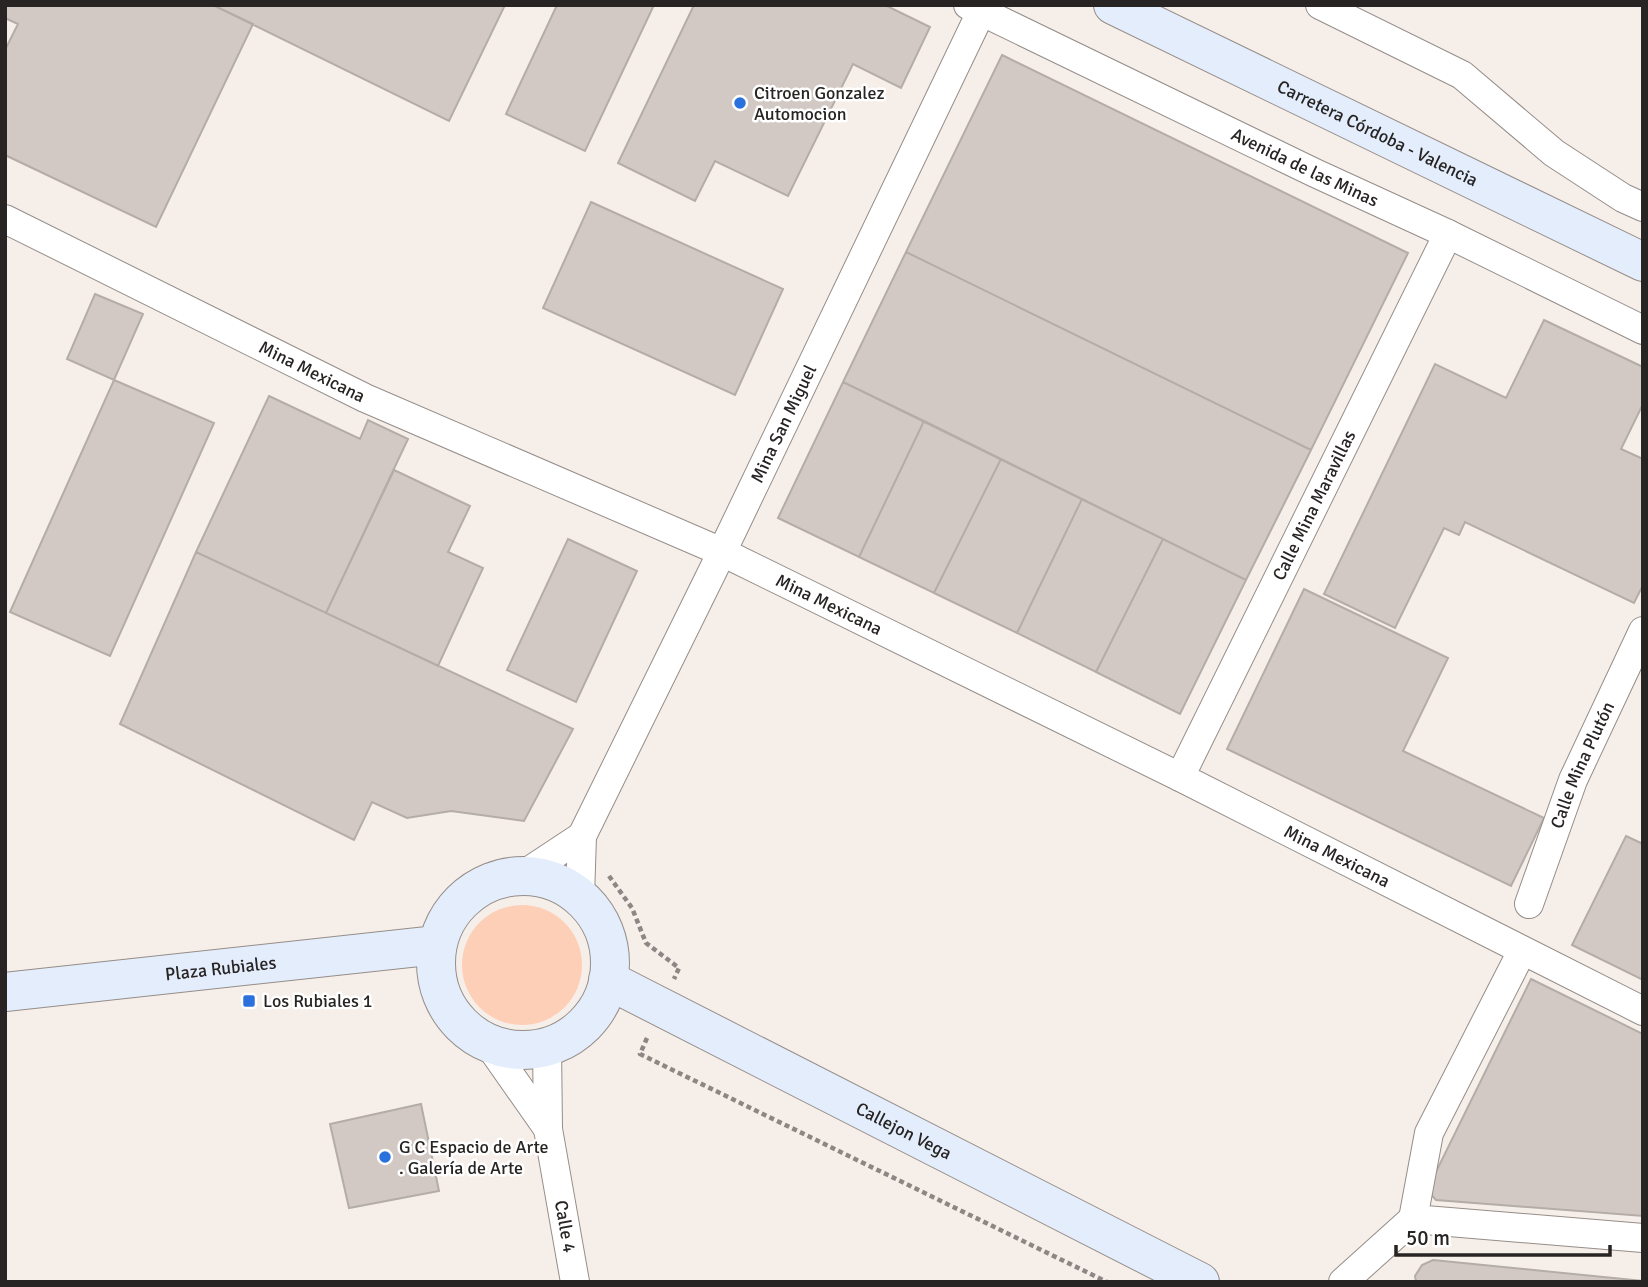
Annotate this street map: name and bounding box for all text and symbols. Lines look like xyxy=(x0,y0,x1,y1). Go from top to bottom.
street label: Carretera Córdoba - Valencia xyxy=(1274,75,1482,191)
place label: Citroen Gonzalez Automocion xyxy=(754,82,884,125)
marker: Citroen Gonzalez Automocion xyxy=(732,95,748,111)
street label: Avenida de las Minas xyxy=(1228,123,1382,212)
street label: Mina Mexicana xyxy=(255,336,369,407)
street label: Mina San Miguel xyxy=(746,361,821,486)
street label: Calle Mina Maravillas xyxy=(1268,426,1360,584)
street label: Mina Mexicana xyxy=(772,569,886,640)
street label: Calle Mina Plutón xyxy=(1546,698,1619,831)
street label: Mina Mexicana xyxy=(1280,820,1394,892)
street label: Plaza Rubiales xyxy=(164,952,278,986)
place label: Los Rubiales 1 xyxy=(263,990,373,1012)
marker: Los Rubiales 1 xyxy=(241,993,257,1009)
street label: Callejon Vega xyxy=(852,1097,955,1164)
place label: G C Espacio de Arte . Galería de Arte xyxy=(399,1136,549,1179)
marker: G C Espacio de Arte . Galería de Arte xyxy=(377,1149,393,1165)
street label: Calle 4 xyxy=(550,1199,581,1255)
scale bar xyxy=(1396,1214,1610,1258)
text: 50 m xyxy=(1406,1225,1450,1251)

